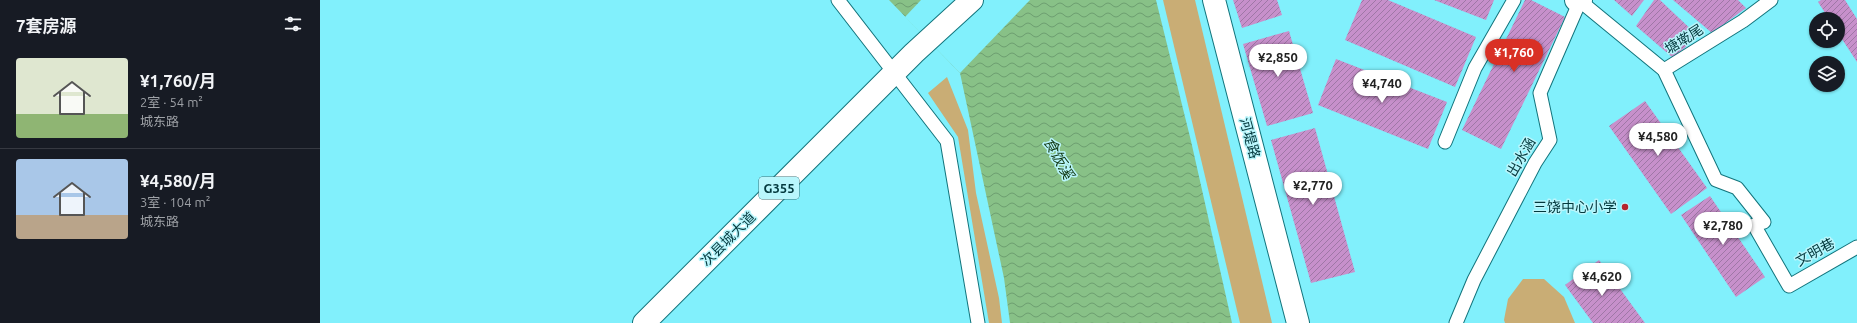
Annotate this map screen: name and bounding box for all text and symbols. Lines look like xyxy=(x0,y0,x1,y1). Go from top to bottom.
map controls xyxy=(1809,12,1845,92)
button: locate xyxy=(1809,12,1845,48)
icon: filters xyxy=(282,13,304,35)
text: 7套房源 xyxy=(16,16,77,35)
street label: 塘墘尾 xyxy=(1662,21,1706,57)
pin: ¥1,760 xyxy=(1481,39,1547,73)
pin: ¥2,850 xyxy=(1245,44,1311,78)
text: ¥1,760 xyxy=(1494,45,1534,59)
text: ¥2,850 xyxy=(1258,50,1298,64)
button: layers xyxy=(1809,56,1845,92)
pin: ¥4,740 xyxy=(1349,70,1415,104)
text: ¥1,760/月 xyxy=(140,71,216,90)
icon: home xyxy=(48,74,96,122)
text: ¥4,740 xyxy=(1362,76,1402,90)
text: 2室 · 54 m² xyxy=(140,95,203,109)
text: 城东路 xyxy=(140,114,179,128)
street label: 河堤路 xyxy=(1237,116,1263,160)
pin: ¥4,580 xyxy=(1625,123,1691,157)
text: ¥4,580 xyxy=(1638,129,1678,143)
water label: 食饭溪 xyxy=(1041,134,1078,184)
street label: 出水涵 xyxy=(1504,135,1538,179)
text: ¥4,580/月 xyxy=(140,171,216,190)
pin: ¥2,770 xyxy=(1280,172,1346,206)
icon: home xyxy=(48,175,96,223)
road number: G355 xyxy=(759,177,799,199)
text: ¥2,770 xyxy=(1293,178,1333,192)
text: 3室 · 104 m² xyxy=(140,195,210,209)
place label: 三饶中心小学 xyxy=(1533,199,1617,215)
marker: 三饶中心小学 xyxy=(1620,202,1630,212)
street label: 次县城大道 xyxy=(698,209,758,269)
pin: ¥2,780 xyxy=(1690,212,1756,246)
text: 城东路 xyxy=(140,214,179,228)
text: ¥2,780 xyxy=(1703,218,1743,232)
street label: 文明巷 xyxy=(1793,235,1837,269)
pin: ¥4,620 xyxy=(1569,263,1635,297)
text: ¥4,620 xyxy=(1582,269,1622,283)

